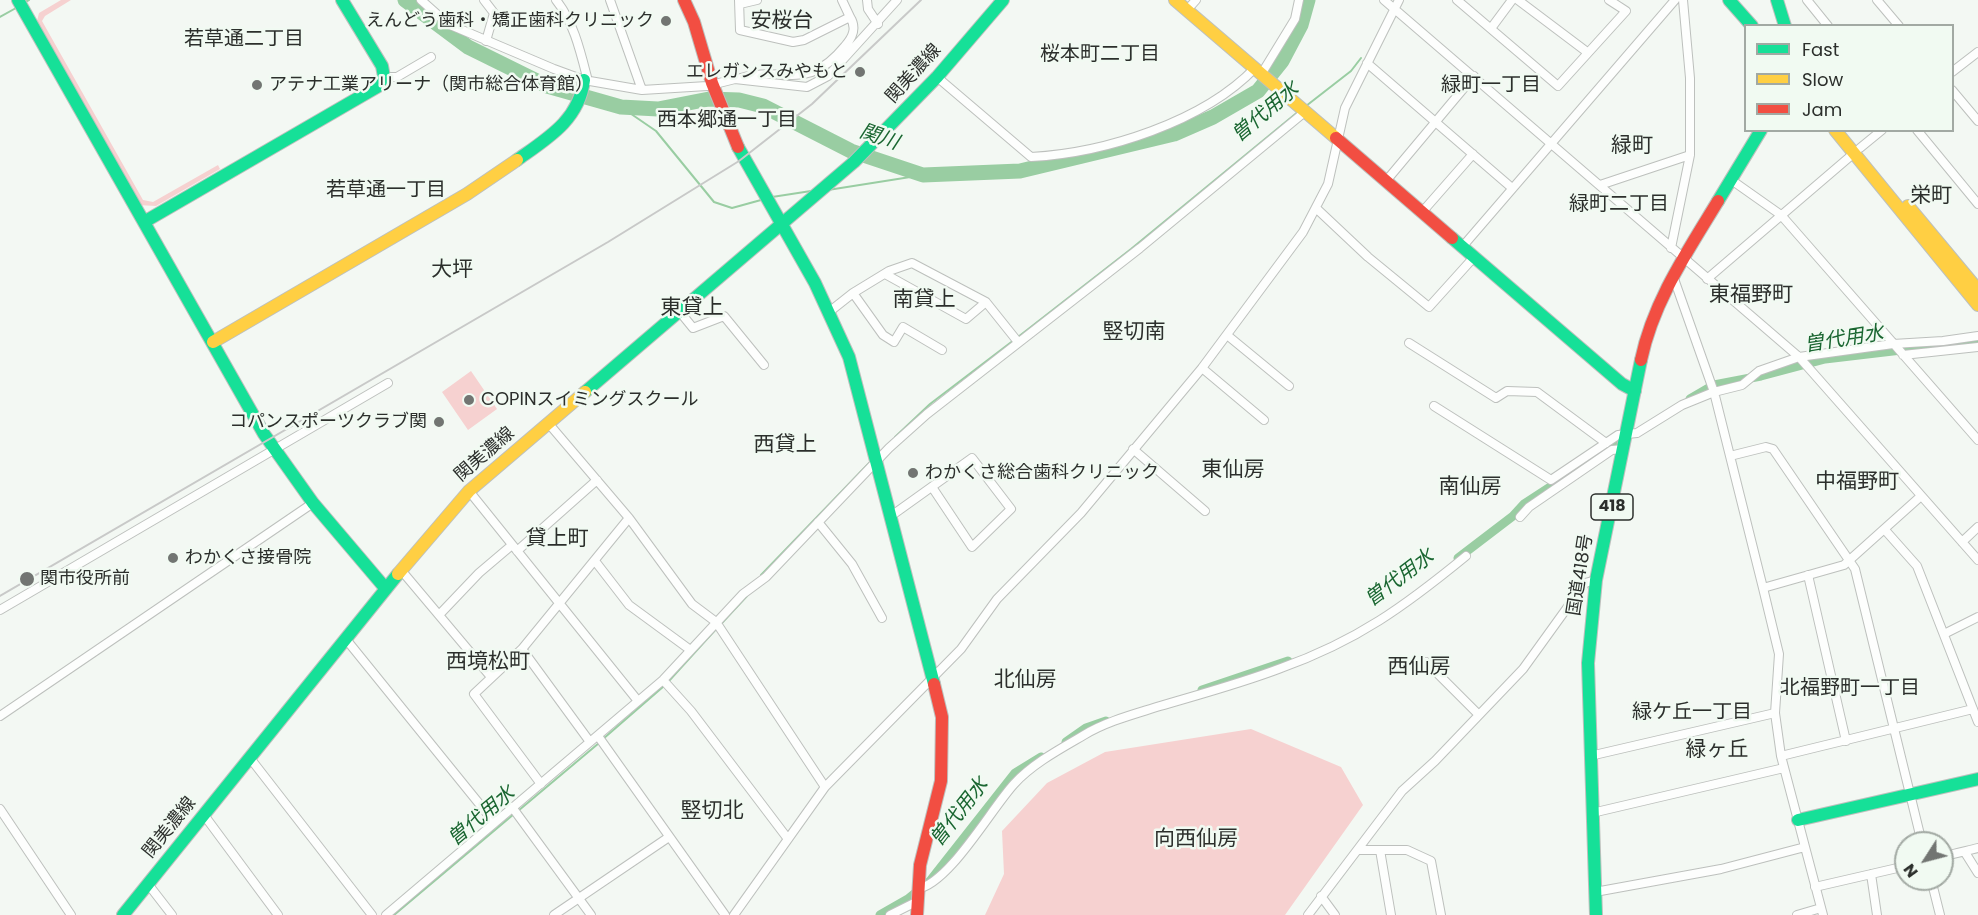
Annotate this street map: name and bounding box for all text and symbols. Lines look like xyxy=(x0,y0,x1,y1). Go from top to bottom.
district label: 安桜台 xyxy=(751,9,813,35)
place label: えんどう歯科・矯正歯科クリニック xyxy=(366,10,654,32)
marker: えんどう歯科・矯正歯科クリニック xyxy=(659,14,673,28)
legend xyxy=(1744,24,1954,132)
district label: 若草通二丁目 xyxy=(184,28,304,52)
text: Fast xyxy=(1802,37,1839,62)
street label: 関美濃線 xyxy=(882,40,946,108)
district label: 桜本町二丁目 xyxy=(1040,43,1160,67)
place label: エレガンスみやもと xyxy=(686,61,848,83)
marker: エレガンスみやもと xyxy=(853,65,867,79)
text: Slow xyxy=(1802,67,1843,92)
place label: アテナ工業アリーナ（関市総合体育館） xyxy=(269,74,593,96)
district label: 緑町一丁目 xyxy=(1441,74,1541,98)
marker: アテナ工業アリーナ（関市総合体育館） xyxy=(250,78,264,92)
water label: 曽代用水 xyxy=(1228,78,1304,148)
text: Jam xyxy=(1802,97,1842,122)
district label: 西本郷通一丁目 xyxy=(657,109,797,133)
water label: 関川 xyxy=(856,120,902,156)
district label: 緑町 xyxy=(1611,134,1653,160)
district label: 若草通一丁目 xyxy=(326,179,446,203)
district label: 栄町 xyxy=(1910,184,1952,210)
district label: 緑町二丁目 xyxy=(1569,193,1669,217)
district label: 大坪 xyxy=(431,258,473,284)
district label: 東福野町 xyxy=(1709,283,1793,309)
district label: 南貸上 xyxy=(893,288,955,314)
district label: 東貸上 xyxy=(661,296,723,322)
district label: 竪切南 xyxy=(1103,320,1165,346)
water label: 曽代用水 xyxy=(1803,322,1885,358)
place label: COPINスイミングスクール xyxy=(481,389,699,411)
marker: COPINスイミングスクール xyxy=(462,393,476,407)
place label: コパンスポーツクラブ関 xyxy=(229,411,427,433)
marker: コパンスポーツクラブ関 xyxy=(432,415,446,429)
street label: 関美濃線 xyxy=(451,423,519,487)
district label: 西貸上 xyxy=(754,433,816,459)
district label: 東仙房 xyxy=(1202,458,1264,484)
place label: わかくさ総合歯科クリニック xyxy=(925,462,1159,484)
marker: わかくさ総合歯科クリニック xyxy=(906,466,920,480)
district label: 中福野町 xyxy=(1815,470,1899,496)
district label: 南仙房 xyxy=(1439,475,1501,501)
road number: 418 xyxy=(1591,494,1633,520)
district label: 貸上町 xyxy=(526,527,588,553)
street label: 国道418号 xyxy=(1564,533,1598,617)
water label: 曽代用水 xyxy=(1361,545,1439,613)
place label: わかくさ接骨院 xyxy=(185,547,311,569)
marker: わかくさ接骨院 xyxy=(166,551,180,565)
place label: 関市役所前 xyxy=(40,568,130,590)
marker: 関市役所前 xyxy=(18,570,36,588)
district label: 西境松町 xyxy=(446,650,530,676)
district label: 西仙房 xyxy=(1388,655,1450,681)
district label: 北仙房 xyxy=(994,668,1056,694)
district label: 北福野町一丁目 xyxy=(1780,677,1920,701)
district label: 緑ケ丘一丁目 xyxy=(1632,701,1752,725)
district label: 緑ヶ丘 xyxy=(1686,738,1748,764)
water label: 曽代用水 xyxy=(926,774,994,852)
water label: 曽代用水 xyxy=(444,782,520,852)
street label: 関美濃線 xyxy=(139,793,201,863)
district label: 竪切北 xyxy=(681,799,743,825)
district label: 向西仙房 xyxy=(1154,827,1238,853)
north arrow xyxy=(1894,831,1954,891)
text: N xyxy=(1898,859,1924,882)

